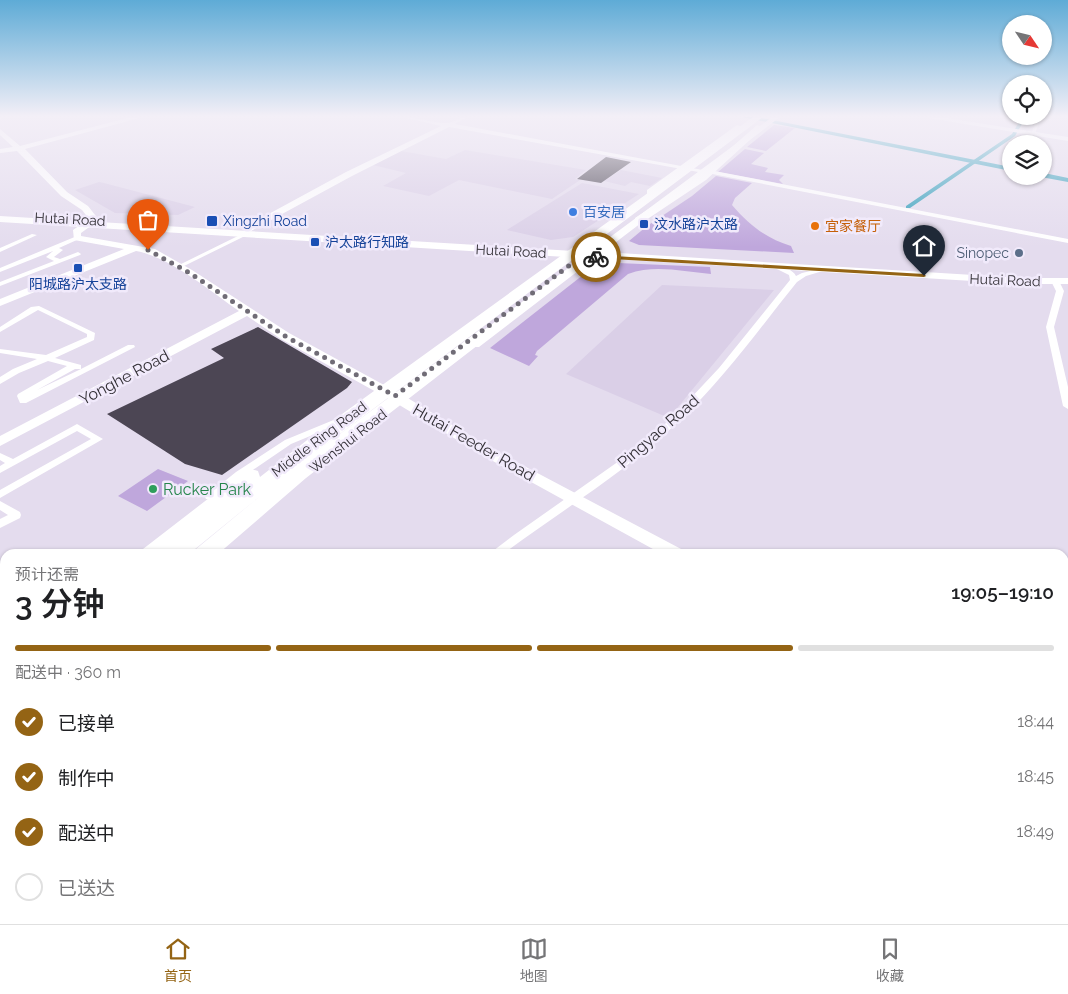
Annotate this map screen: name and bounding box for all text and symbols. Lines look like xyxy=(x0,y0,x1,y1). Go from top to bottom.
north arrow xyxy=(1002,15,1052,65)
map controls xyxy=(1002,15,1052,185)
button: locate xyxy=(1002,75,1052,125)
button: layers xyxy=(1002,135,1052,185)
pin xyxy=(127,199,169,250)
place label: 百安居 xyxy=(583,204,625,220)
icon: bag xyxy=(134,206,162,234)
marker: 百安居 xyxy=(567,206,579,218)
street label: Hutai Road xyxy=(34,209,106,229)
place label: Xingzhi Road xyxy=(223,213,307,229)
marker: Xingzhi Road xyxy=(205,214,219,228)
place label: 汶水路沪太路 xyxy=(654,216,738,232)
marker: 汶水路沪太路 xyxy=(638,218,650,230)
place label: 宜家餐厅 xyxy=(825,218,881,234)
marker: 宜家餐厅 xyxy=(809,220,821,232)
pin xyxy=(903,225,945,276)
courier xyxy=(571,232,621,282)
icon: home xyxy=(910,232,938,260)
place label: 沪太路行知路 xyxy=(325,234,409,250)
marker: 沪太路行知路 xyxy=(309,236,321,248)
street label: Hutai Road xyxy=(475,241,547,261)
icon: bike xyxy=(582,243,610,271)
place label: Sinopec xyxy=(956,245,1009,261)
marker: Sinopec xyxy=(1013,247,1025,259)
marker: 阳城路沪太支路 xyxy=(72,262,84,274)
street label: Hutai Road xyxy=(969,271,1041,289)
place label: 阳城路沪太支路 xyxy=(29,276,127,292)
street label: Yonghe Road xyxy=(76,346,172,409)
street label: Pingyao Road xyxy=(614,391,703,472)
street label: Middle Ring Road xyxy=(268,398,370,480)
street label: Hutai Feeder Road xyxy=(409,400,538,485)
street label: Wenshui Road xyxy=(306,406,390,476)
place label: Rucker Park xyxy=(163,480,252,499)
marker: Rucker Park xyxy=(147,483,159,495)
text: 预计还需 xyxy=(15,565,79,584)
text: 19:05–19:10 xyxy=(951,581,1054,603)
text: 3 分钟 xyxy=(15,585,104,622)
text: 配送中 · 360 m xyxy=(15,663,121,682)
icon: check xyxy=(15,708,43,736)
text: 已接单 xyxy=(58,712,115,734)
text: 18:44 xyxy=(1017,712,1054,731)
icon: check xyxy=(15,763,43,791)
text: 制作中 xyxy=(58,767,115,789)
text: 18:45 xyxy=(1017,767,1054,786)
icon: check xyxy=(15,818,43,846)
text: 配送中 xyxy=(58,822,115,844)
text: 18:49 xyxy=(1017,822,1054,841)
text: 已送达 xyxy=(58,877,115,899)
tab: 首页 xyxy=(164,935,192,985)
tab: 地图 xyxy=(520,935,548,985)
tab: 收藏 xyxy=(876,935,904,985)

